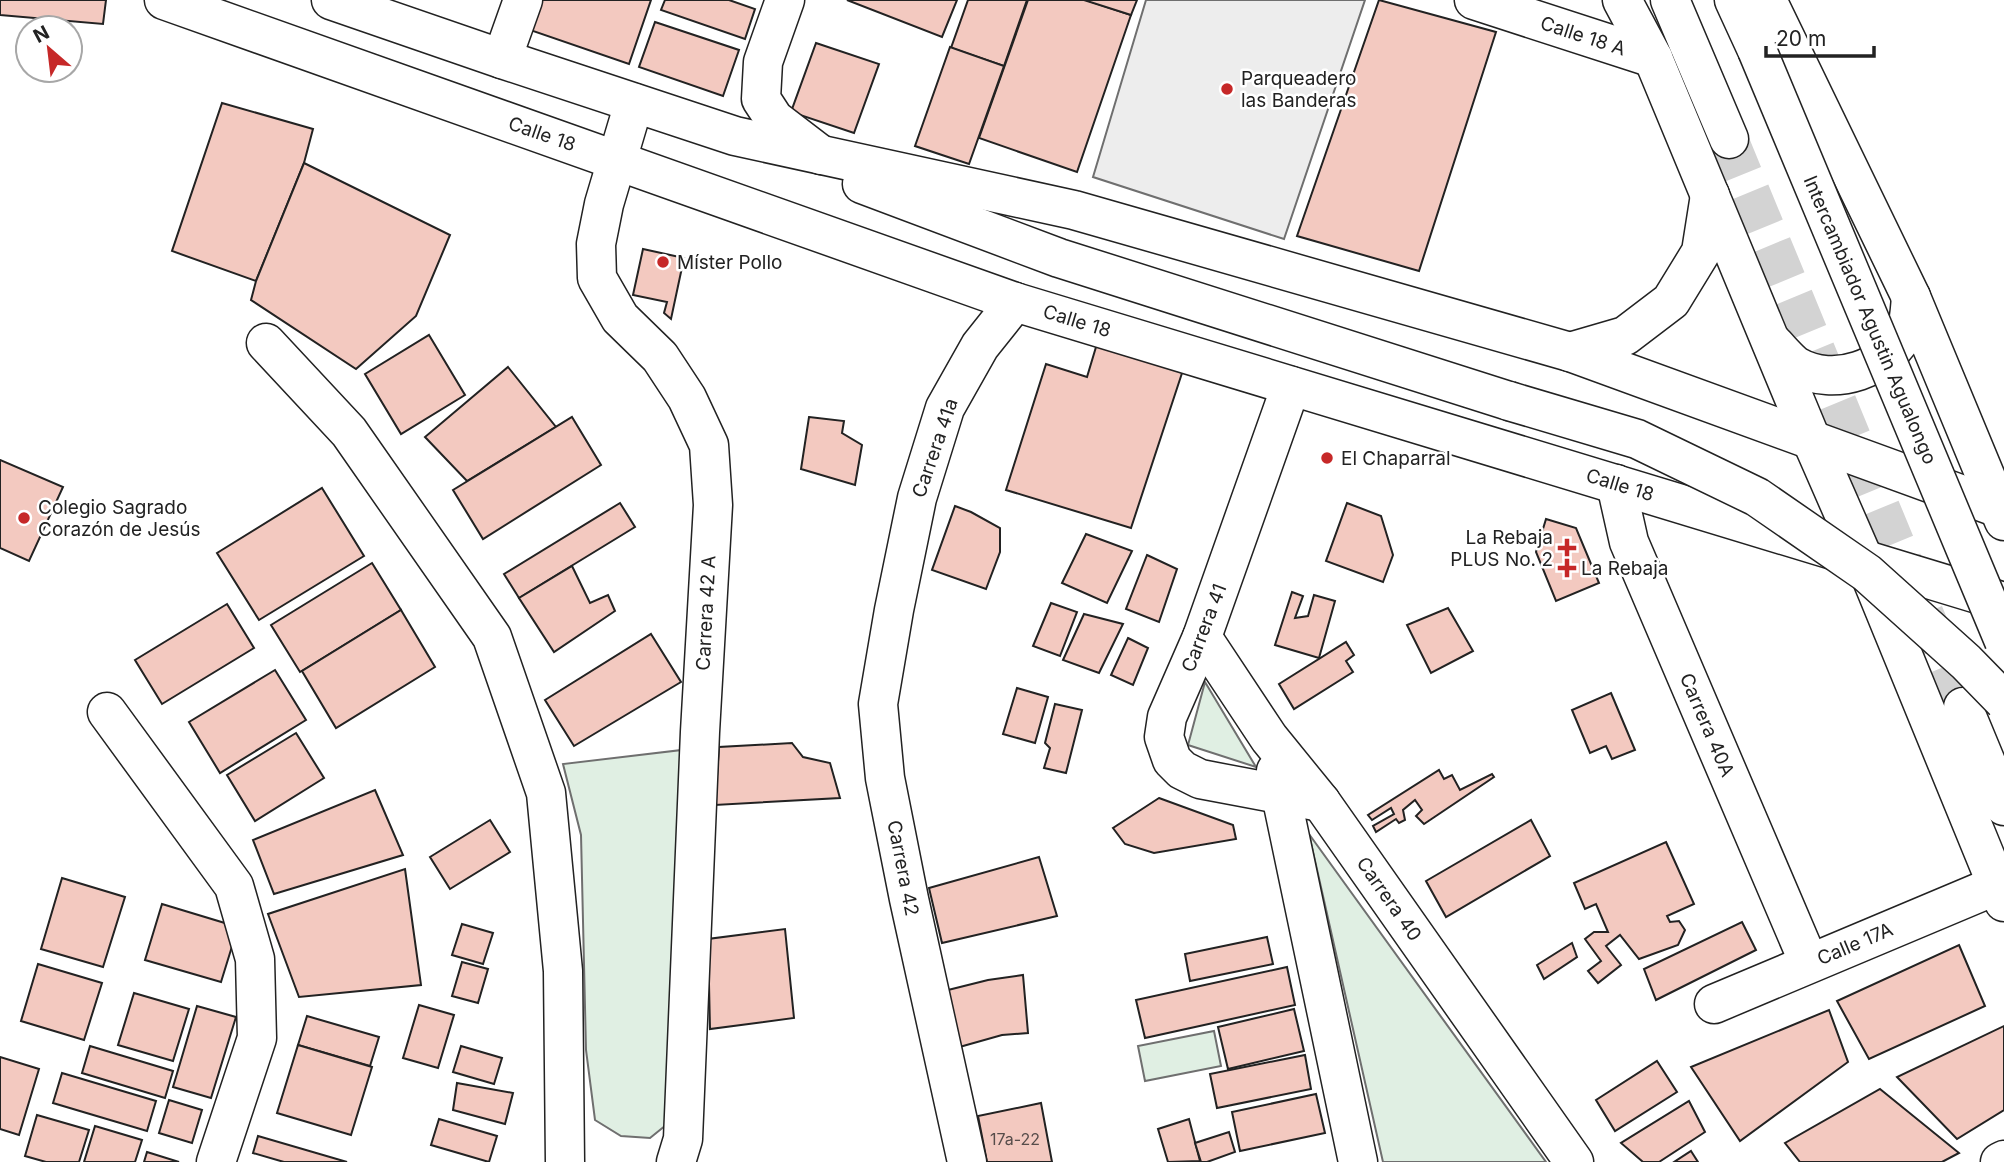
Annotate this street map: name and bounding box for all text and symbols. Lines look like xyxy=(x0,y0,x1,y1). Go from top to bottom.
street label: Calle 18 A xyxy=(1538,11,1628,61)
north arrow xyxy=(14,14,84,84)
scale bar xyxy=(1766,14,1874,58)
text: N xyxy=(29,21,53,48)
text: 20 m xyxy=(1776,26,1826,51)
place label: Parqueadero las Banderas xyxy=(1241,67,1357,112)
marker: Parqueadero las Banderas xyxy=(1219,81,1235,97)
street label: Calle 18 xyxy=(505,112,579,156)
street label: Intercambiador Agustin Agualongo xyxy=(1799,172,1941,468)
place label: Míster Pollo xyxy=(677,251,782,274)
marker: Míster Pollo xyxy=(655,254,671,270)
street label: Calle 18 xyxy=(1040,300,1114,342)
street label: Carrera 41a xyxy=(907,395,963,501)
place label: El Chaparral xyxy=(1341,447,1451,470)
marker: El Chaparral xyxy=(1319,450,1335,466)
street label: Calle 18 xyxy=(1583,464,1657,506)
place label: Colegio Sagrado Corazón de Jesús xyxy=(38,496,201,541)
marker: Colegio Sagrado Corazón de Jesús xyxy=(16,510,32,526)
place label: La Rebaja PLUS No. 2 xyxy=(1450,526,1553,571)
marker: La Rebaja PLUS No. 2 xyxy=(1559,540,1575,556)
street label: Carrera 42 A xyxy=(691,555,721,671)
place label: La Rebaja xyxy=(1581,557,1669,580)
marker: La Rebaja xyxy=(1559,560,1575,576)
street label: Carrera 41 xyxy=(1177,581,1231,675)
street label: Carrera 40A xyxy=(1675,670,1739,780)
street label: Carrera 42 xyxy=(882,818,924,918)
street label: Carrera 40 xyxy=(1352,853,1426,945)
street label: Calle 17A xyxy=(1814,918,1896,970)
house number: 17a-22 xyxy=(990,1129,1040,1149)

